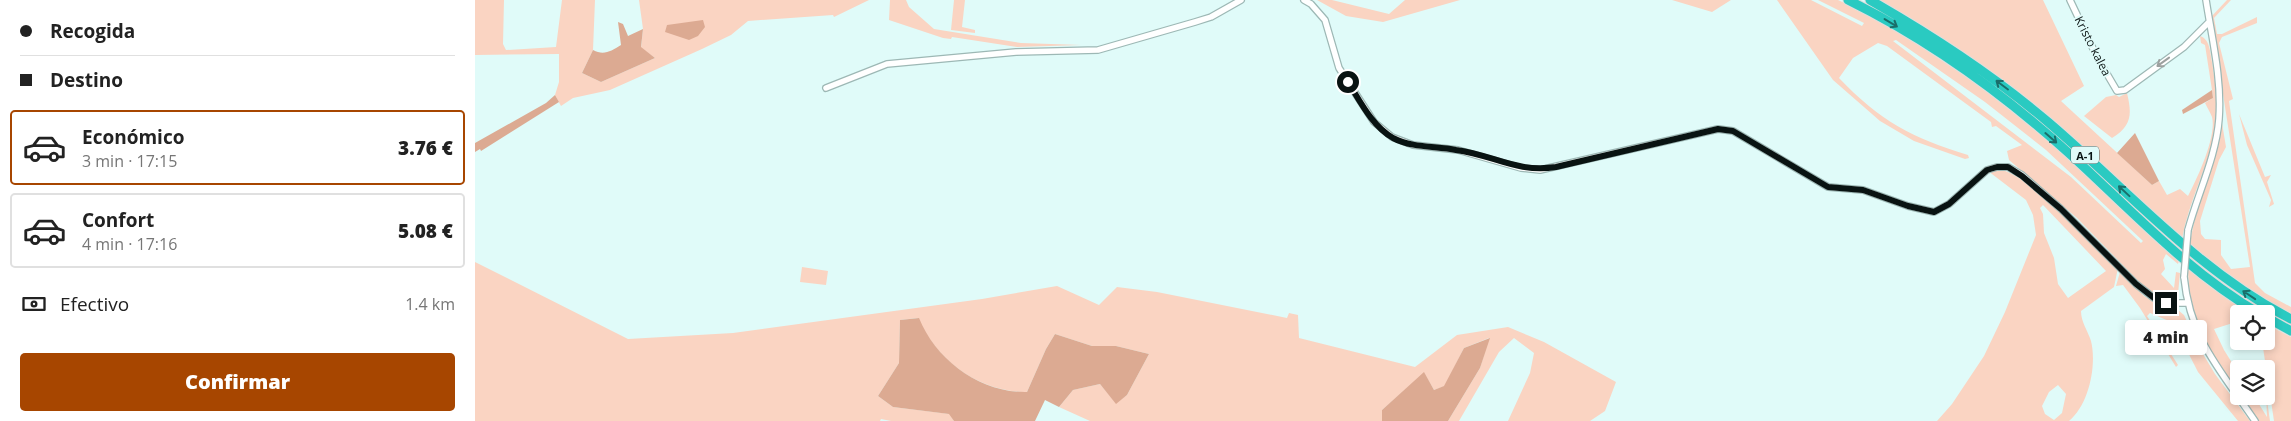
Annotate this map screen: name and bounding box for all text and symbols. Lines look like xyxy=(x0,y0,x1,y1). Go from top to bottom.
street label: Kristo kalea xyxy=(2071,13,2115,79)
text: Recogida xyxy=(50,18,135,44)
one-way arrow xyxy=(1883,19,1897,29)
one-way arrow xyxy=(2156,57,2170,67)
text: Destino xyxy=(50,67,123,93)
route start xyxy=(1337,71,1359,93)
one-way arrow xyxy=(1995,79,2008,90)
text: Económico xyxy=(82,124,184,150)
icon: car xyxy=(22,125,67,170)
one-way arrow xyxy=(2045,132,2058,144)
text: 3.76 € xyxy=(398,135,453,161)
road number: A-1 xyxy=(2071,146,2099,164)
text: 3 min · 17:15 xyxy=(82,150,177,172)
one-way arrow xyxy=(2118,185,2130,197)
text: Confort xyxy=(82,207,154,233)
icon: car xyxy=(22,208,67,253)
text: 5.08 € xyxy=(398,218,453,244)
text: 4 min · 17:16 xyxy=(82,233,177,255)
icon: cash xyxy=(20,290,48,318)
one-way arrow xyxy=(2242,290,2256,300)
text: Efectivo xyxy=(60,291,129,317)
route end xyxy=(2155,292,2177,314)
text: 1.4 km xyxy=(405,293,455,315)
map controls xyxy=(2230,305,2275,405)
button: locate xyxy=(2230,305,2275,350)
callout: 4 min xyxy=(2125,320,2207,356)
text: 4 min xyxy=(2143,326,2189,348)
button: Confirmar xyxy=(20,353,455,411)
button: layers xyxy=(2230,360,2275,405)

